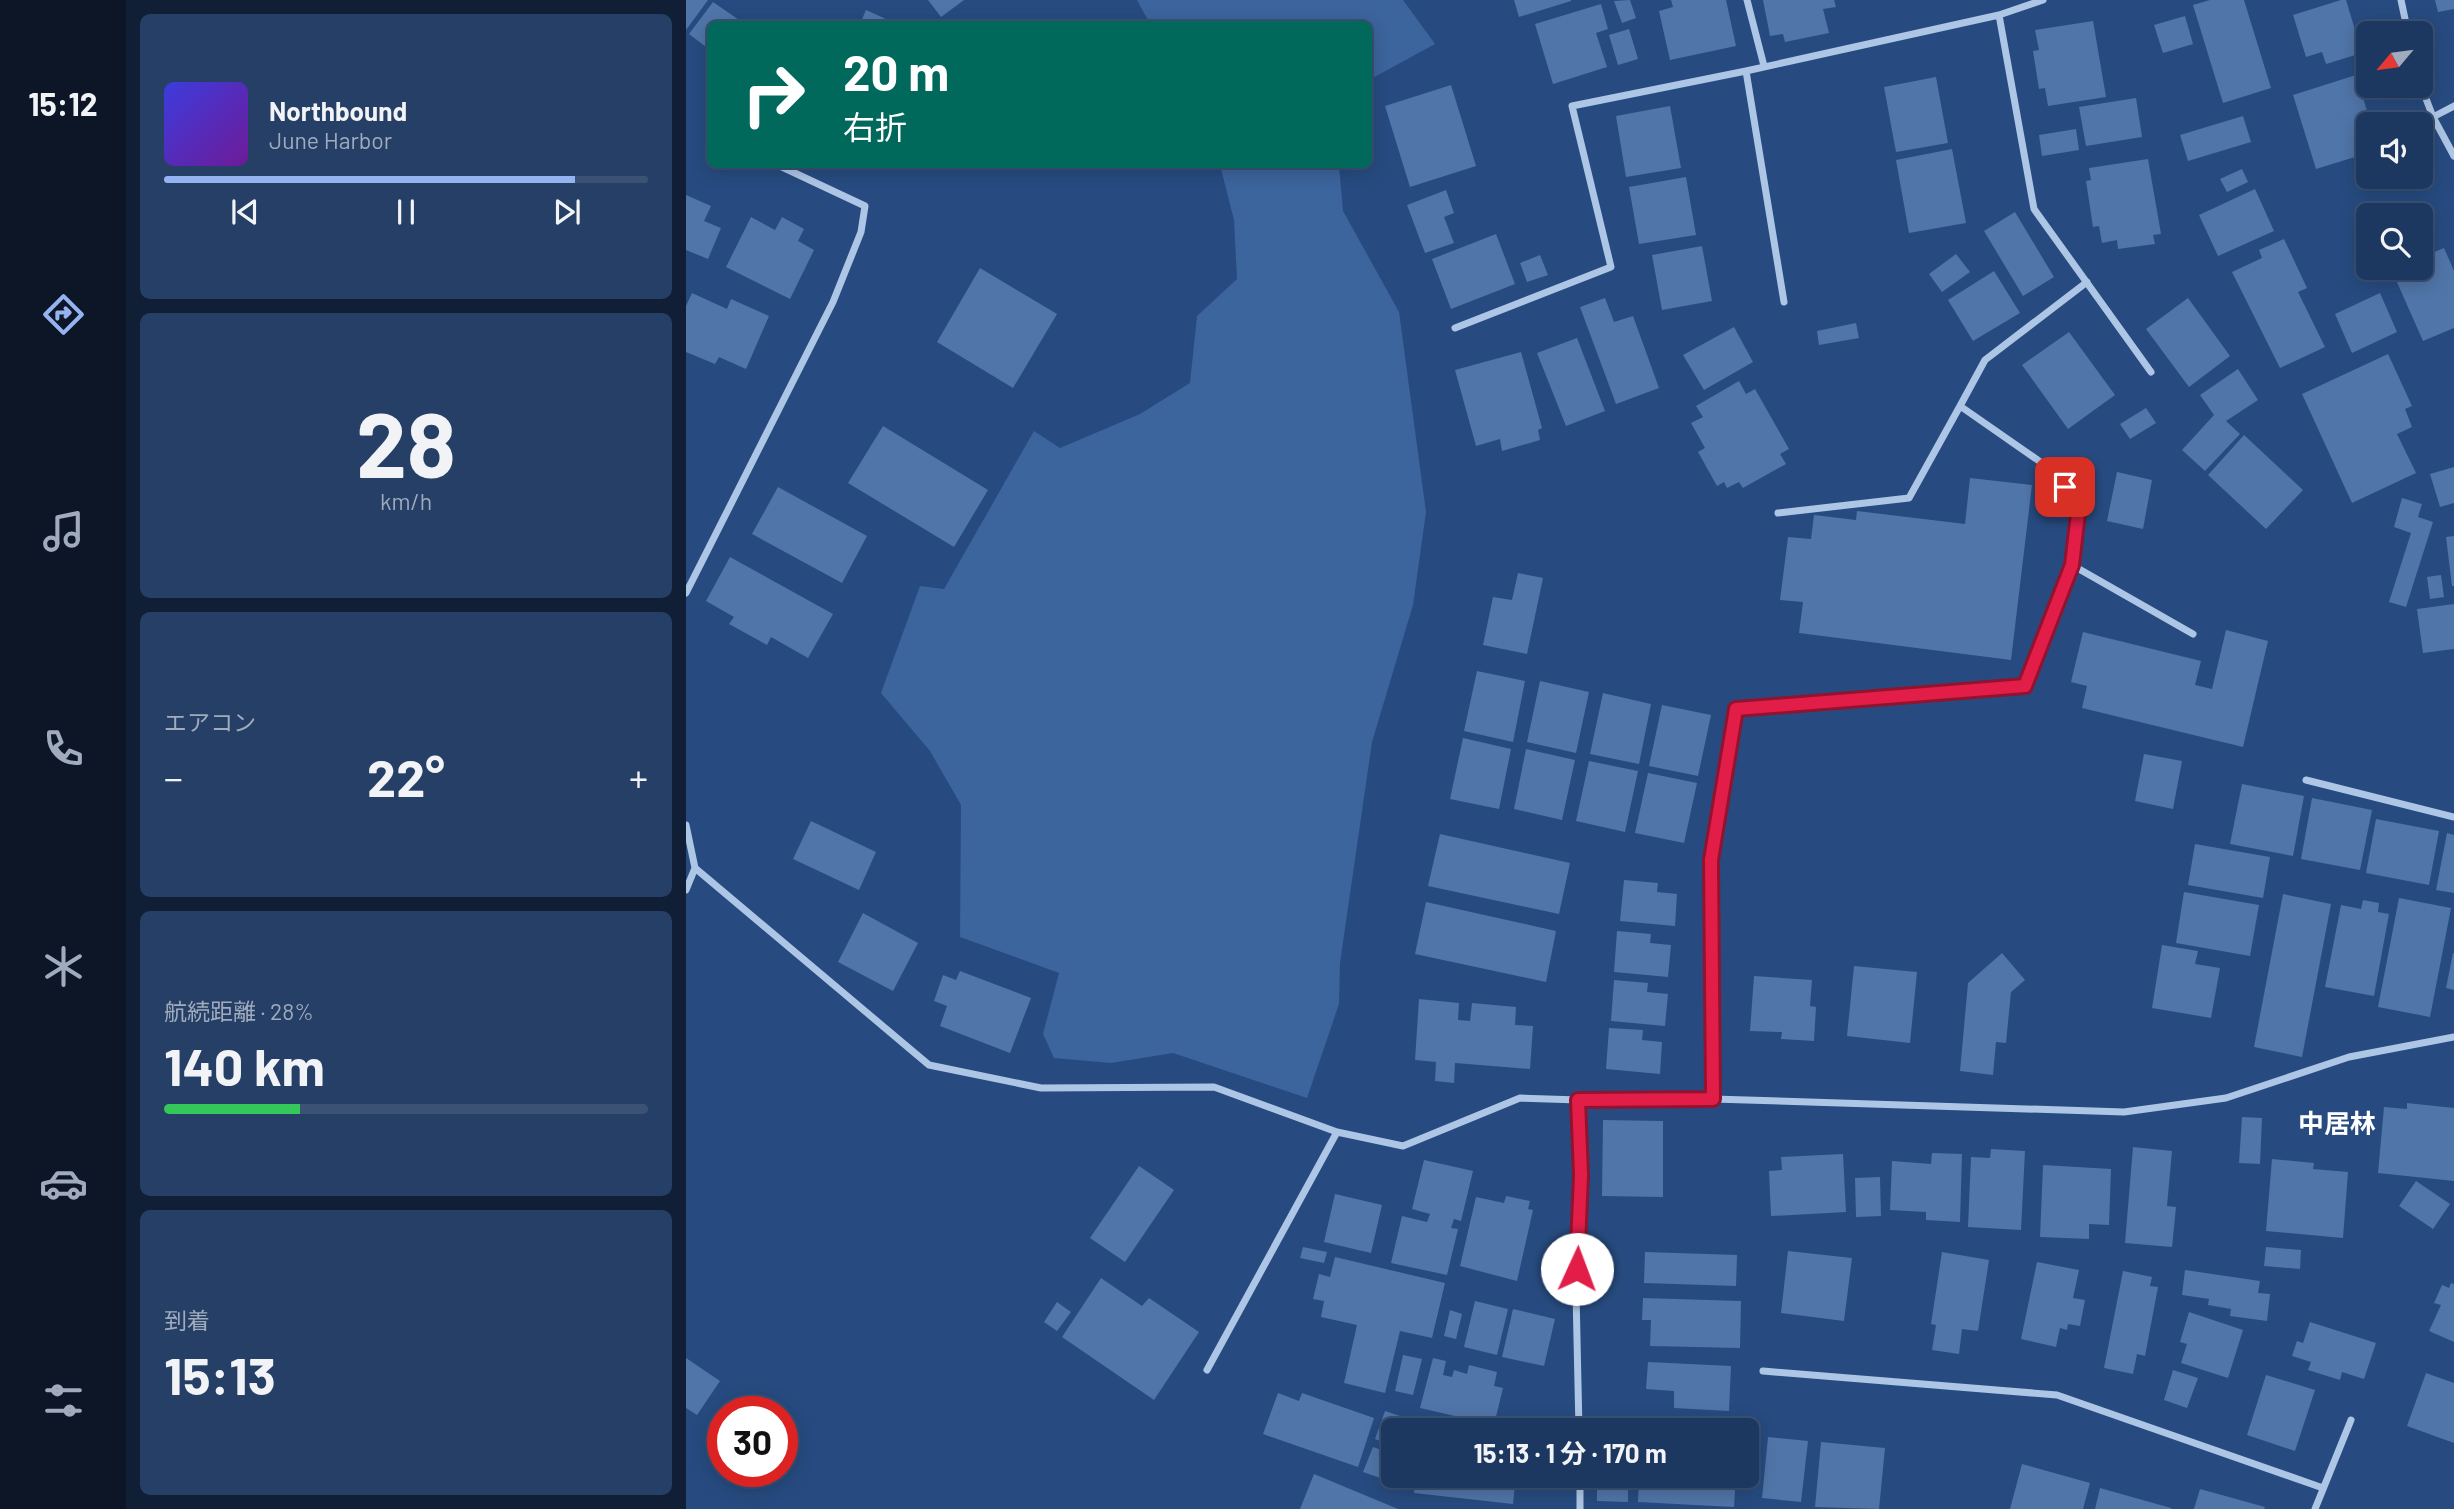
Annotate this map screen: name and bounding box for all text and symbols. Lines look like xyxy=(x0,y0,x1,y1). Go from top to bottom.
north arrow xyxy=(2356,21,2432,98)
map controls xyxy=(2356,21,2433,280)
text: 20 m xyxy=(843,42,949,101)
icon: right xyxy=(728,49,819,140)
text: 15:12 xyxy=(28,84,98,122)
text: Northbound xyxy=(269,95,407,126)
text: 右折 xyxy=(843,107,907,145)
button: sound xyxy=(2356,112,2433,189)
text: June Harbor xyxy=(269,126,392,154)
icon: previous xyxy=(226,193,264,231)
icon: pause xyxy=(387,193,425,231)
icon: next xyxy=(548,193,586,231)
button: search xyxy=(2356,203,2433,280)
icon: directions xyxy=(39,290,88,339)
text: 28 xyxy=(356,387,456,496)
pin xyxy=(2035,457,2095,517)
icon: arrive xyxy=(2046,468,2084,506)
text: km/h xyxy=(380,487,432,515)
icon: music xyxy=(39,507,88,556)
text: エアコン xyxy=(164,708,256,736)
icon: phone xyxy=(39,724,88,773)
text: 22° xyxy=(367,745,445,807)
text: − xyxy=(164,754,183,800)
text: + xyxy=(629,754,648,800)
icon: climate xyxy=(39,942,88,991)
text: 航続距離 · 28% xyxy=(164,997,314,1025)
text: 140 km xyxy=(164,1034,325,1096)
district label: 中居林 xyxy=(2298,1107,2376,1138)
icon: car xyxy=(39,1159,88,1208)
position arrow xyxy=(1540,1232,1614,1306)
text: 到着 xyxy=(164,1306,210,1334)
text: 15:13 xyxy=(164,1343,276,1405)
icon: filters xyxy=(39,1376,88,1425)
speed limit sign: 30 xyxy=(707,1396,798,1487)
text: 15:13 · 1 分 · 170 m xyxy=(1473,1437,1667,1468)

